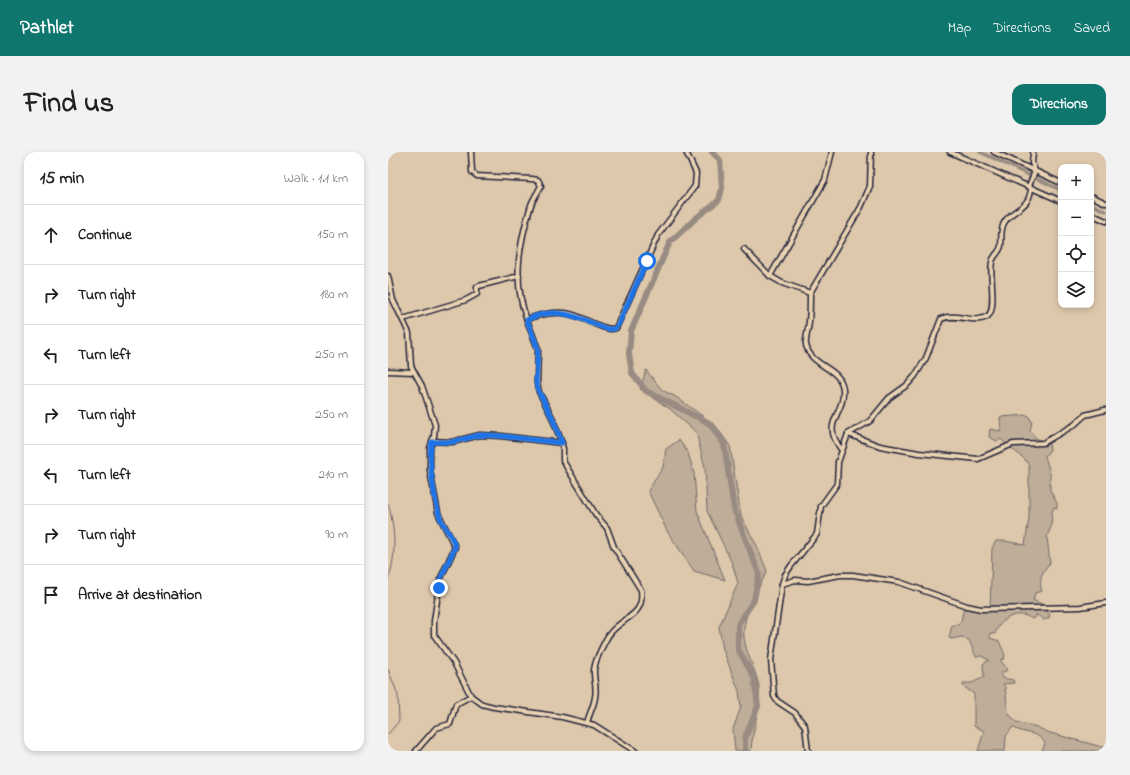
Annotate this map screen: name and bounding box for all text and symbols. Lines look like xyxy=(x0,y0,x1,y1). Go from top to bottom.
text: Pathlet xyxy=(20,15,74,42)
text: Map xyxy=(948,18,971,39)
text: Directions xyxy=(993,18,1051,39)
text: Saved xyxy=(1073,18,1110,39)
text: Find us xyxy=(24,84,114,125)
button: Directions xyxy=(1012,84,1106,125)
map controls xyxy=(1058,164,1094,308)
button: + xyxy=(1058,164,1094,200)
text: 15 min xyxy=(40,166,84,191)
text: Walk · 1.1 km xyxy=(284,169,348,188)
button: − xyxy=(1058,200,1094,236)
icon: ahead xyxy=(40,224,62,246)
text: Continue xyxy=(78,224,132,246)
text: 150 m xyxy=(317,225,348,244)
button: locate xyxy=(1058,236,1094,272)
route start xyxy=(638,252,656,270)
button: layers xyxy=(1058,272,1094,308)
icon: right xyxy=(40,284,62,306)
text: Turn right xyxy=(78,284,136,306)
text: 180 m xyxy=(320,285,348,304)
icon: left xyxy=(40,344,62,366)
text: Turn left xyxy=(78,344,131,366)
text: 250 m xyxy=(315,345,348,364)
icon: right xyxy=(40,404,62,426)
text: Turn right xyxy=(78,404,136,426)
text: 250 m xyxy=(315,405,348,424)
icon: left xyxy=(40,464,62,486)
text: Turn left xyxy=(78,464,131,486)
text: 210 m xyxy=(318,465,348,484)
icon: right xyxy=(40,524,62,546)
text: Turn right xyxy=(78,524,136,546)
text: 90 m xyxy=(325,525,348,544)
route end xyxy=(430,579,448,597)
icon: arrive xyxy=(40,584,62,606)
text: Arrive at destination xyxy=(78,584,202,606)

